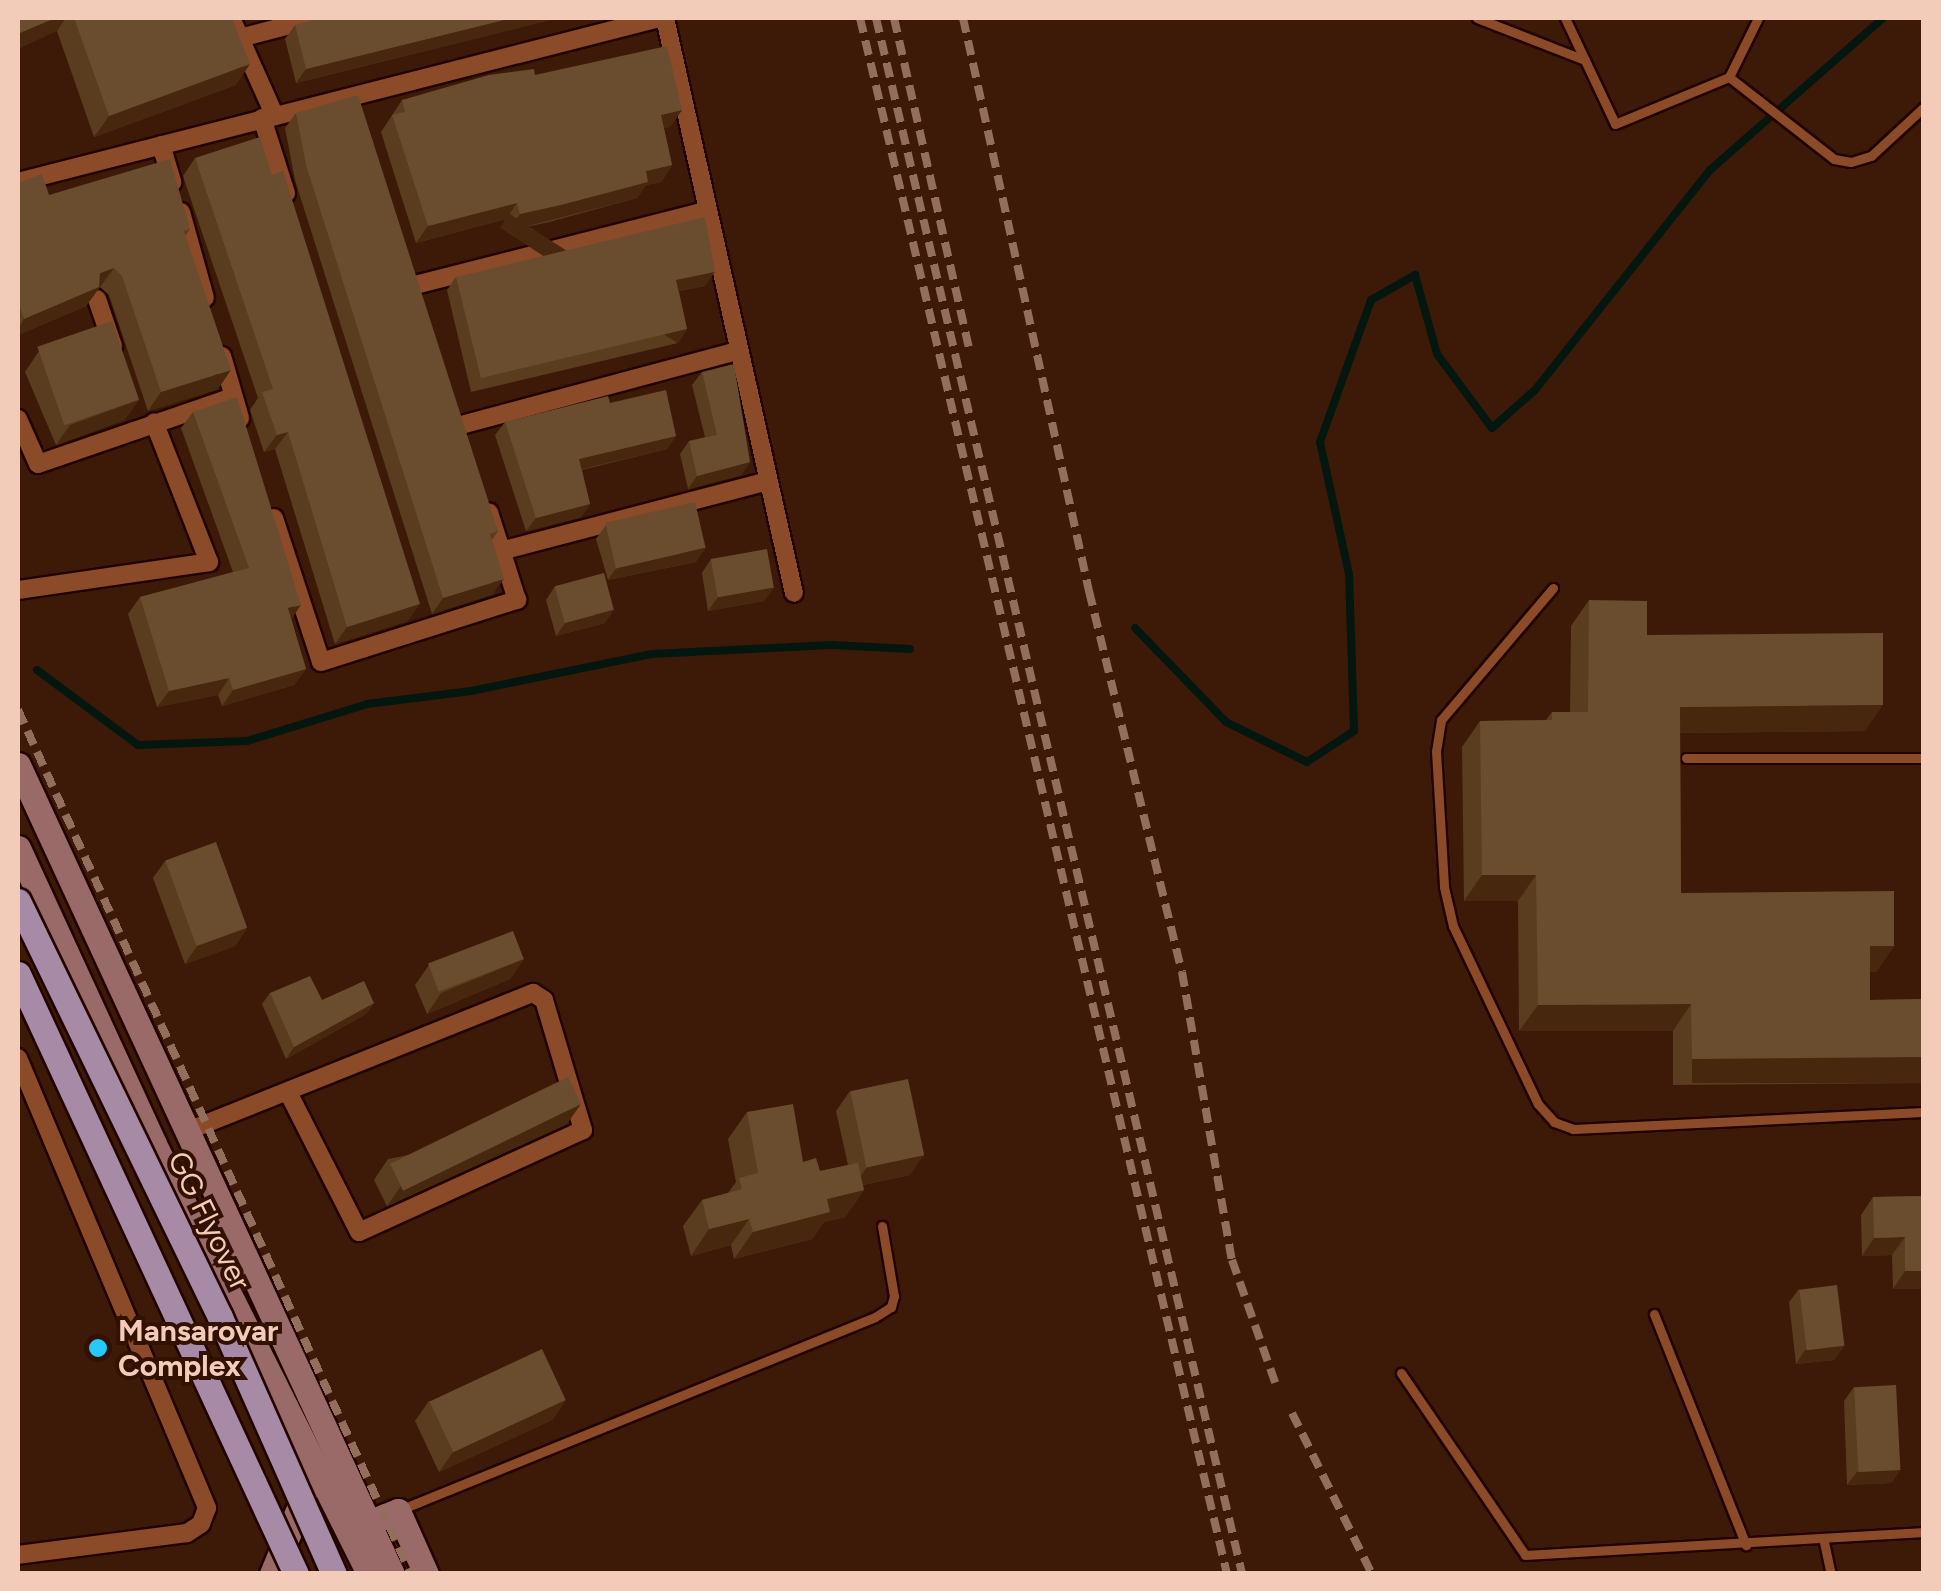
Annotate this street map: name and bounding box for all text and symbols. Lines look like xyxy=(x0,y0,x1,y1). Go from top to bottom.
street label: GG Flyover xyxy=(160,1146,258,1296)
place label: Mansarovar Complex xyxy=(118,1313,278,1384)
marker: Mansarovar Complex xyxy=(87,1337,109,1359)

